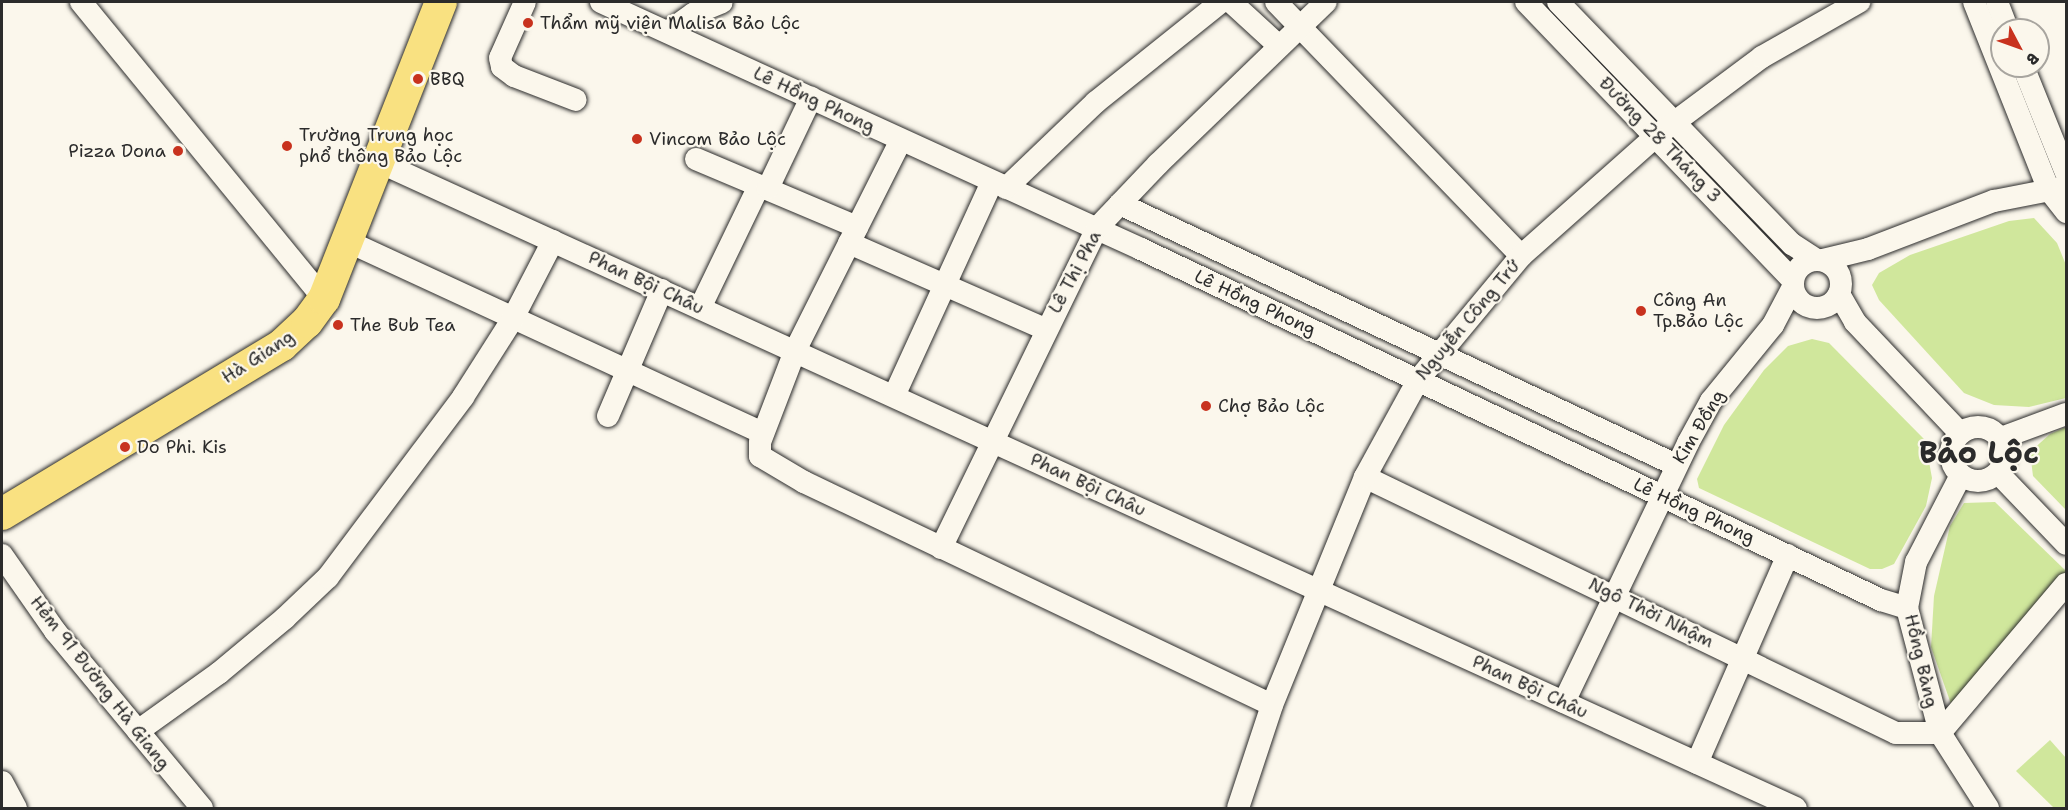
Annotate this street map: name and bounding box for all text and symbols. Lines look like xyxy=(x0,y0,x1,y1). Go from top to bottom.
place label: Thẩm mỹ viện Malisa Bảo Lộc xyxy=(540,12,800,34)
marker: Thẩm mỹ viện Malisa Bảo Lộc xyxy=(521,16,535,30)
north arrow xyxy=(1990,18,2050,78)
text: B xyxy=(2021,48,2044,69)
street label: Lê Hồng Phong xyxy=(750,62,878,138)
place label: BBQ xyxy=(430,68,465,90)
marker: BBQ xyxy=(411,72,425,86)
street label: Đường 28 Tháng 3 xyxy=(1594,73,1726,207)
place label: Trường Trung học phổ thông Bảo Lộc xyxy=(299,125,462,168)
place label: Vincom Bảo Lộc xyxy=(649,128,786,150)
marker: Vincom Bảo Lộc xyxy=(630,132,644,146)
marker: Trường Trung học phổ thông Bảo Lộc xyxy=(280,139,294,153)
place label: Pizza Dona xyxy=(68,140,166,162)
marker: Pizza Dona xyxy=(171,144,185,158)
street label: Lê Thị Pha xyxy=(1044,227,1106,317)
street label: Phan Bội Châu xyxy=(585,247,707,319)
street label: Nguyễn Công Trứ xyxy=(1411,255,1525,385)
street label: Lê Hồng Phong xyxy=(1191,265,1319,341)
place label: Công An Tp.Bảo Lộc xyxy=(1653,290,1743,332)
marker: Công An Tp.Bảo Lộc xyxy=(1634,304,1648,318)
place label: The Bub Tea xyxy=(350,314,455,336)
marker: The Bub Tea xyxy=(331,318,345,332)
street label: Hà Giang xyxy=(218,326,298,388)
street label: Kim Đồng xyxy=(1668,386,1730,468)
place label: Chợ Bảo Lộc xyxy=(1218,395,1325,417)
marker: Chợ Bảo Lộc xyxy=(1199,399,1213,413)
district label: Bảo Lộc xyxy=(1919,435,2039,471)
place label: Do Phi. Kis xyxy=(137,436,227,458)
marker: Do Phi. Kis xyxy=(118,440,132,454)
street label: Phan Bội Châu xyxy=(1027,449,1149,521)
street label: Lê Hồng Phong xyxy=(1630,473,1758,549)
street label: Ngô Thời Nhậm xyxy=(1585,573,1717,653)
street label: Hẻm 91 Đường Hà Giang xyxy=(25,592,175,774)
street label: Hồng Bàng xyxy=(1900,612,1942,710)
street label: Phan Bội Châu xyxy=(1469,651,1591,723)

